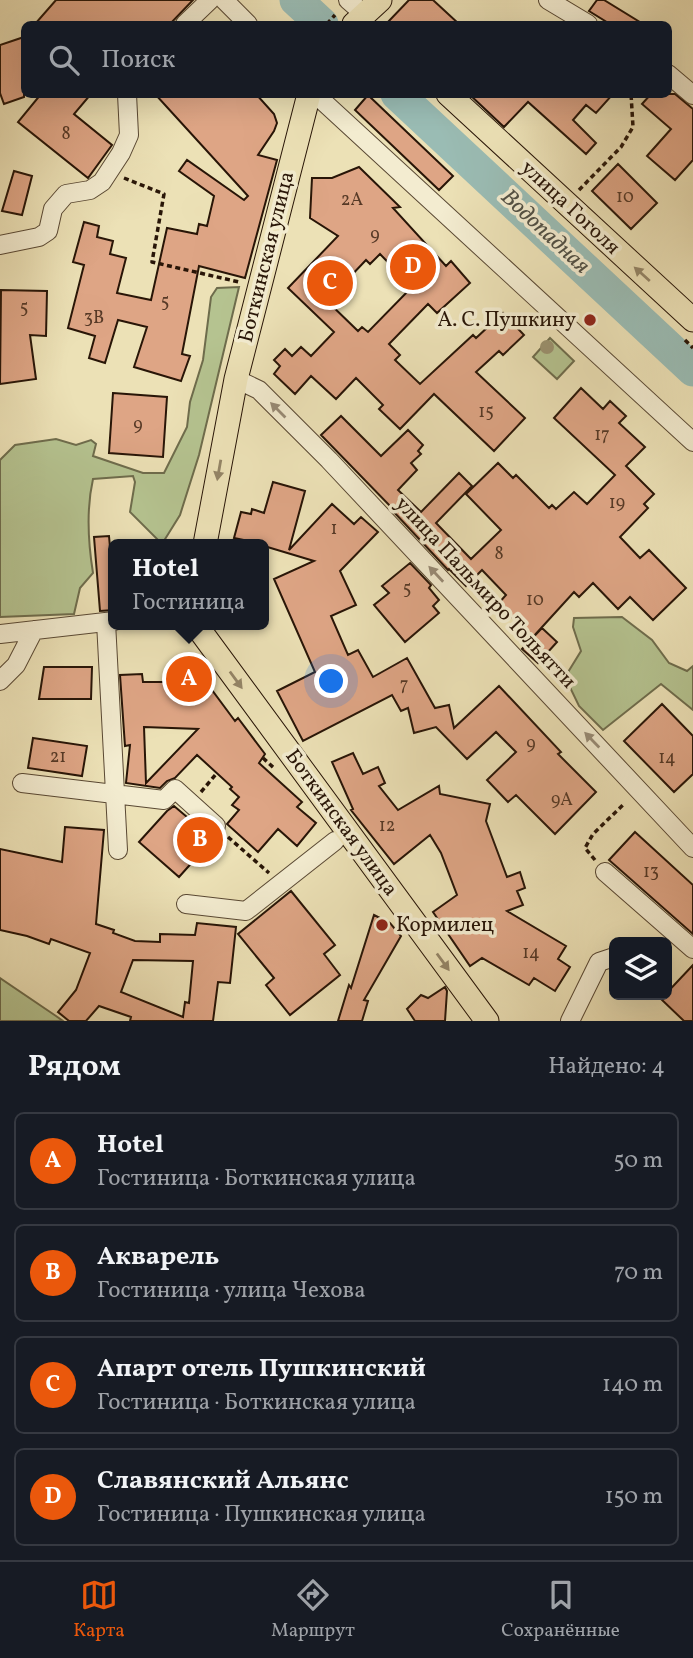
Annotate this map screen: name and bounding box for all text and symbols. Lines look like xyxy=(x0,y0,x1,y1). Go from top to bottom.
search box xyxy=(21,21,672,98)
icon: search xyxy=(45,41,83,79)
text: Поиск xyxy=(101,42,175,78)
house number: 8 xyxy=(61,122,71,147)
street label: улица Гоголя xyxy=(514,154,626,262)
street label: Боткинская улица xyxy=(232,168,302,346)
water label: Водопадная xyxy=(493,182,597,282)
house number: 10 xyxy=(616,185,634,210)
house number: 2А xyxy=(341,188,363,213)
house number: 9 xyxy=(370,223,380,248)
pin: D xyxy=(390,241,436,293)
pin: C xyxy=(307,257,353,309)
one-way arrow xyxy=(633,266,651,282)
house number: 5 xyxy=(161,290,169,315)
house number: 5 xyxy=(20,296,28,321)
house number: 3В xyxy=(84,306,104,331)
place label: А. С. Пушкину xyxy=(438,306,577,335)
marker: А. С. Пушкину xyxy=(582,312,598,328)
house number: 15 xyxy=(478,400,494,425)
one-way arrow xyxy=(271,402,287,419)
house number: 9 xyxy=(133,413,143,438)
house number: 17 xyxy=(594,423,610,448)
one-way arrow xyxy=(213,460,224,482)
street label: улица Пальмиро Тольятти xyxy=(388,490,582,696)
house number: 19 xyxy=(609,491,625,516)
house number: 1 xyxy=(331,517,337,542)
popup xyxy=(108,539,269,630)
house number: 8 xyxy=(494,542,504,567)
text: Hotel xyxy=(132,551,199,587)
one-way arrow xyxy=(428,566,444,583)
house number: 5 xyxy=(403,577,411,602)
text: Гостиница xyxy=(132,587,245,619)
house number: 10 xyxy=(526,588,544,613)
pin: A xyxy=(166,653,212,705)
your location xyxy=(314,664,348,698)
one-way arrow xyxy=(229,671,243,689)
house number: 7 xyxy=(400,673,408,698)
one-way arrow xyxy=(584,731,601,748)
house number: 9 xyxy=(526,732,536,757)
street label: Боткинская улица xyxy=(278,744,404,902)
house number: 21 xyxy=(50,745,66,770)
house number: 14 xyxy=(658,746,676,771)
house number: 9А xyxy=(551,788,573,813)
pin: B xyxy=(177,814,223,866)
house number: 12 xyxy=(379,814,395,839)
house number: 13 xyxy=(643,860,659,885)
place label: Кормилец xyxy=(396,911,494,940)
marker: Кормилец xyxy=(374,917,390,933)
map controls xyxy=(609,937,672,1000)
button: layers xyxy=(609,937,672,1000)
house number: 14 xyxy=(522,941,540,966)
one-way arrow xyxy=(436,953,450,971)
text: Рядом xyxy=(28,1046,121,1088)
text: Найдено: 4 xyxy=(548,1051,665,1083)
text: Hotel xyxy=(97,1127,164,1163)
text: A xyxy=(45,1145,61,1177)
text: 50 m xyxy=(614,1145,663,1177)
text: Гостиница · Боткинская улица xyxy=(97,1163,416,1195)
text: Акварель xyxy=(97,1239,219,1275)
text: B xyxy=(45,1257,61,1289)
text: 70 m xyxy=(614,1257,663,1289)
text: Гостиница · улица Чехова xyxy=(97,1275,366,1307)
text: Апарт отель Пушкинский xyxy=(97,1351,426,1387)
text: C xyxy=(46,1369,60,1401)
text: 140 m xyxy=(602,1369,663,1401)
text: Гостиница · Боткинская улица xyxy=(97,1387,416,1419)
text: Славянский Альянс xyxy=(97,1463,349,1499)
text: D xyxy=(45,1481,61,1513)
text: 150 m xyxy=(605,1481,663,1513)
text: Гостиница · Пушкинская улица xyxy=(97,1499,426,1531)
tab: Карта xyxy=(73,1576,125,1644)
tab: Маршрут xyxy=(271,1576,355,1644)
tab: Сохранённые xyxy=(501,1576,620,1644)

